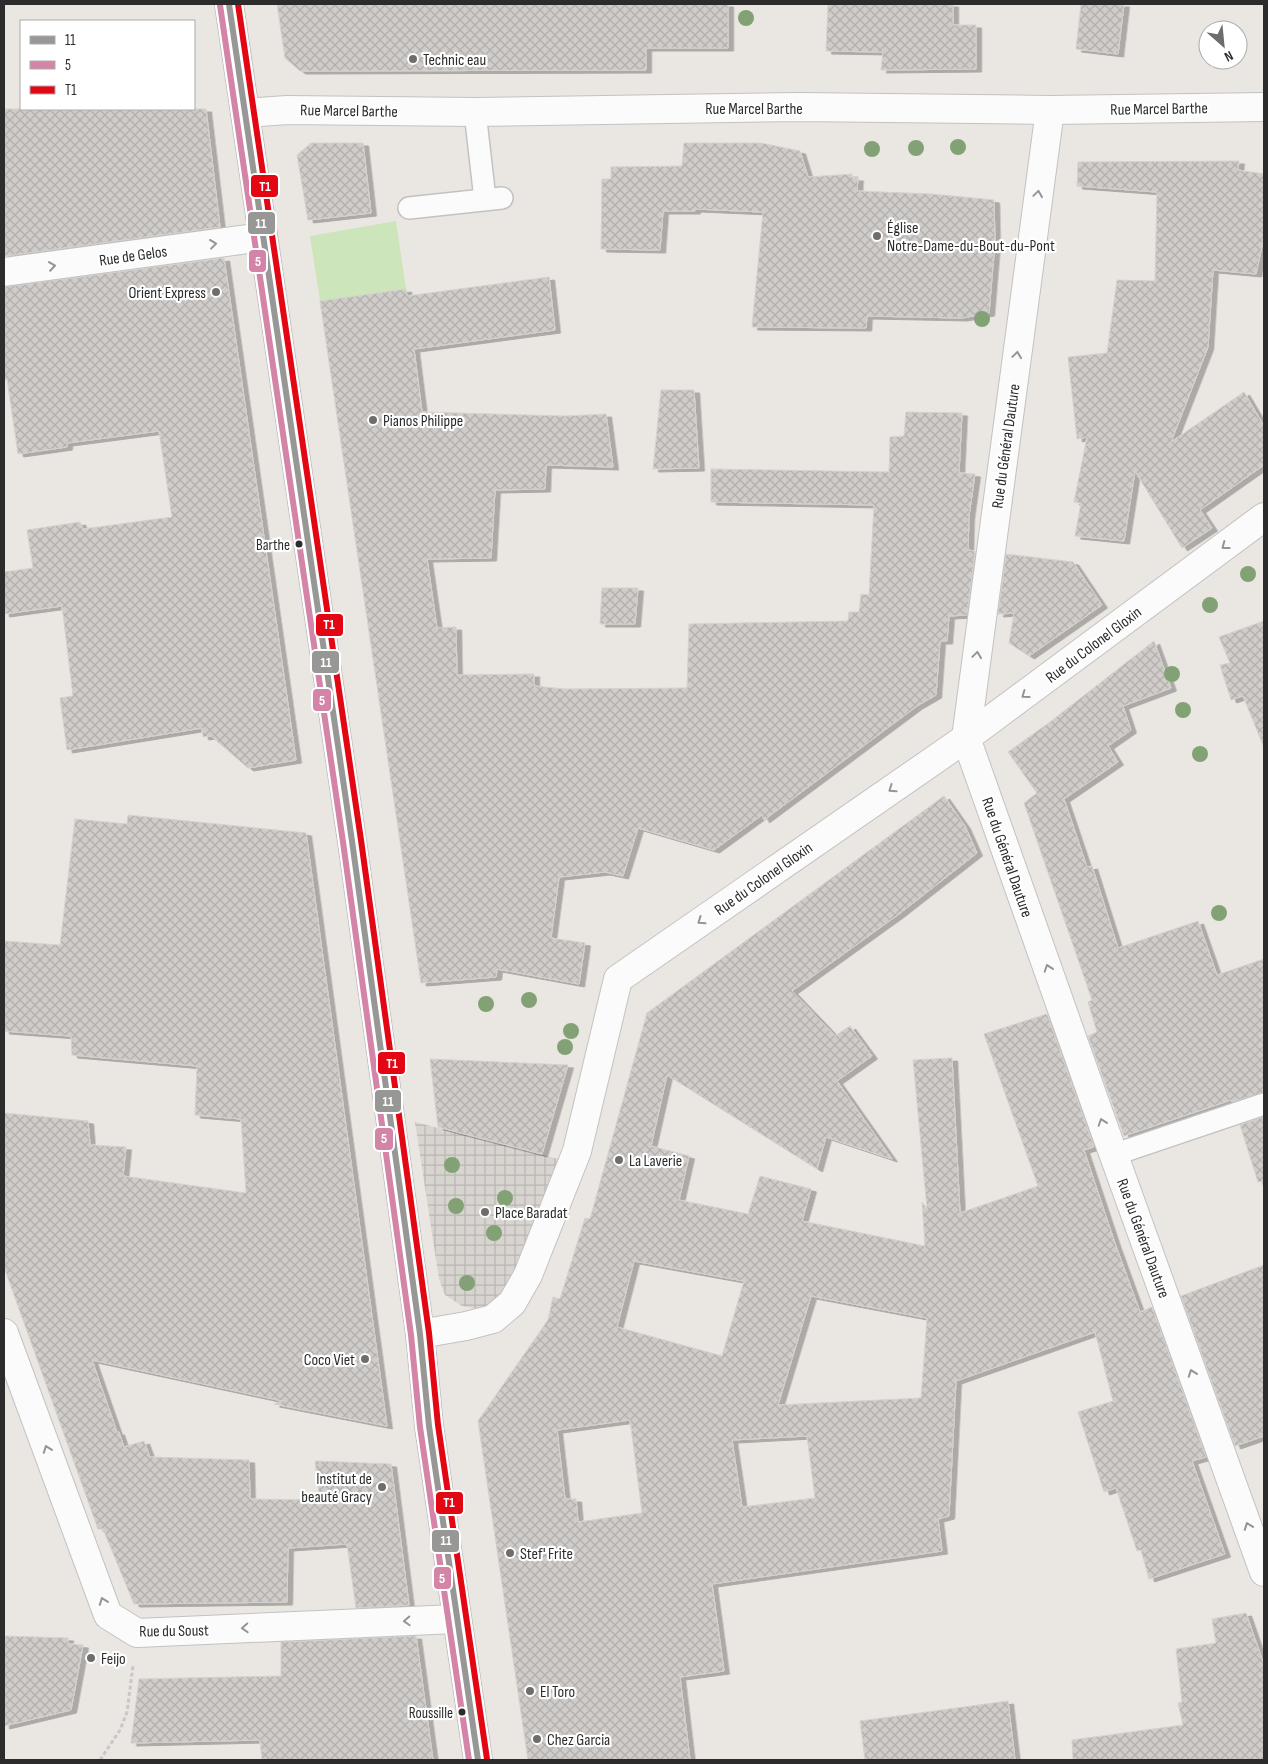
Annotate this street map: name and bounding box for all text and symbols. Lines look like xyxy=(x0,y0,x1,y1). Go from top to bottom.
legend xyxy=(20,20,195,110)
north arrow xyxy=(1198,20,1248,70)
text: 11 xyxy=(65,31,76,50)
text: N xyxy=(1221,47,1236,65)
place label: Technic eau xyxy=(423,51,486,70)
marker: Technic eau xyxy=(407,53,419,65)
text: 5 xyxy=(65,56,71,75)
text: T1 xyxy=(65,81,77,100)
street label: Rue Marcel Barthe xyxy=(1110,99,1208,120)
street label: Rue Marcel Barthe xyxy=(705,100,803,119)
street label: Rue Marcel Barthe xyxy=(300,101,398,122)
line badge: T1 xyxy=(250,174,279,198)
text: T1 xyxy=(259,178,271,195)
one-way arrow xyxy=(1032,189,1043,197)
line badge: 11 xyxy=(247,211,276,235)
text: 11 xyxy=(256,215,267,232)
place label: Église Notre-Dame-du-Bout-du-Pont xyxy=(887,219,1055,256)
marker: Église Notre-Dame-du-Bout-du-Pont xyxy=(871,230,883,242)
one-way arrow xyxy=(209,239,217,250)
street label: Rue de Gelos xyxy=(98,242,169,271)
line badge: 5 xyxy=(248,249,267,273)
text: 5 xyxy=(255,253,261,270)
one-way arrow xyxy=(48,261,56,272)
place label: Orient Express xyxy=(128,284,206,303)
marker: Orient Express xyxy=(210,286,222,298)
one-way arrow xyxy=(1011,350,1022,358)
street label: Rue du Général Dauture xyxy=(988,383,1025,510)
place label: Pianos Philippe xyxy=(383,412,463,431)
marker: Pianos Philippe xyxy=(367,414,379,426)
place label: Barthe xyxy=(256,536,290,555)
marker: Barthe xyxy=(294,539,304,549)
one-way arrow xyxy=(1222,540,1231,548)
street label: Rue du Colonel Gloxin xyxy=(1042,603,1146,687)
line badge: T1 xyxy=(315,613,344,637)
text: T1 xyxy=(323,616,335,633)
line badge: 11 xyxy=(311,650,340,674)
one-way arrow xyxy=(971,650,982,658)
text: 11 xyxy=(321,654,332,671)
line badge: 5 xyxy=(312,688,332,712)
one-way arrow xyxy=(1021,689,1031,698)
text: 5 xyxy=(319,692,325,709)
one-way arrow xyxy=(888,783,898,792)
street label: Rue du Général Dauture xyxy=(977,795,1036,920)
street label: Rue du Colonel Gloxin xyxy=(711,838,816,920)
one-way arrow xyxy=(697,915,707,924)
one-way arrow xyxy=(1043,965,1053,973)
line badge: T1 xyxy=(377,1051,406,1075)
text: T1 xyxy=(386,1055,398,1072)
line badge: 11 xyxy=(374,1089,402,1113)
text: 11 xyxy=(383,1093,394,1110)
one-way arrow xyxy=(1097,1118,1107,1126)
line badge: 5 xyxy=(374,1127,394,1151)
text: 5 xyxy=(381,1130,387,1147)
place label: La Laverie xyxy=(629,1152,682,1171)
marker: La Laverie xyxy=(613,1154,625,1166)
street label: Rue du Général Dauture xyxy=(1112,1176,1173,1301)
place label: Place Baradat xyxy=(495,1204,568,1223)
marker: Place Baradat xyxy=(479,1206,491,1218)
place label: Coco Viet xyxy=(304,1351,355,1370)
marker: Coco Viet xyxy=(359,1353,371,1365)
one-way arrow xyxy=(1188,1369,1198,1378)
one-way arrow xyxy=(43,1445,53,1454)
place label: Institut de beauté Gracy xyxy=(301,1470,372,1507)
marker: Institut de beauté Gracy xyxy=(376,1481,388,1493)
line badge: T1 xyxy=(435,1491,464,1515)
text: T1 xyxy=(443,1494,455,1511)
one-way arrow xyxy=(1244,1522,1254,1531)
line badge: 11 xyxy=(431,1529,460,1553)
text: 11 xyxy=(441,1532,452,1549)
place label: Stef' Frite xyxy=(520,1545,573,1564)
marker: Stef' Frite xyxy=(504,1547,516,1559)
line badge: 5 xyxy=(433,1566,452,1590)
text: 5 xyxy=(439,1570,445,1587)
one-way arrow xyxy=(99,1598,109,1606)
one-way arrow xyxy=(403,1615,411,1626)
street label: Rue du Soust xyxy=(139,1621,209,1642)
one-way arrow xyxy=(241,1623,249,1634)
place label: Feijo xyxy=(101,1650,126,1669)
marker: Feijo xyxy=(85,1652,97,1664)
place label: El Toro xyxy=(540,1683,575,1702)
marker: El Toro xyxy=(524,1685,536,1697)
place label: Roussille xyxy=(409,1704,453,1723)
marker: Roussille xyxy=(457,1707,467,1717)
place label: Chez Garcia xyxy=(547,1731,610,1750)
marker: Chez Garcia xyxy=(531,1733,543,1745)

